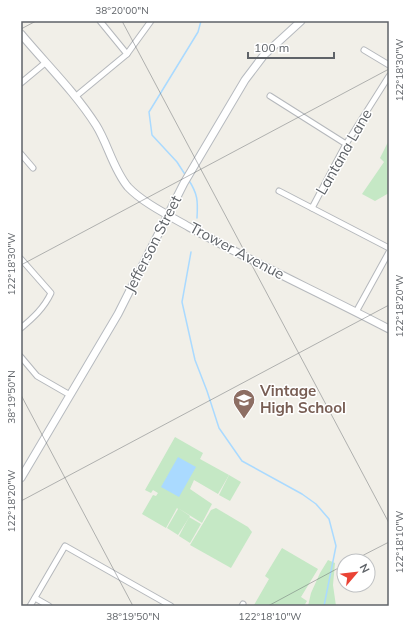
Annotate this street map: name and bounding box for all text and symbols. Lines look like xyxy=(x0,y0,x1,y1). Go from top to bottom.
text: 38°20'00"N xyxy=(95,4,149,17)
scale bar xyxy=(248,34,334,60)
text: 122°18'30"W xyxy=(393,39,406,101)
text: 100 m xyxy=(254,40,289,55)
street label: Lantana Lane xyxy=(311,105,376,198)
street label: Jefferson Street xyxy=(120,192,185,296)
street label: Trower Avenue xyxy=(187,218,288,283)
text: 122°18'30"W xyxy=(5,233,18,295)
text: 122°18'20"W xyxy=(393,275,406,337)
text: 38°19'50"N xyxy=(5,370,18,424)
place label: Vintage High School xyxy=(259,381,346,417)
school or university icon: Vintage High School xyxy=(231,387,257,420)
text: 122°18'20"W xyxy=(5,470,18,532)
text: 122°18'10"W xyxy=(393,511,406,573)
north arrow xyxy=(336,553,376,593)
text: N xyxy=(357,561,373,575)
text: 38°19'50"N xyxy=(106,610,160,623)
text: 122°18'10"W xyxy=(239,610,301,623)

